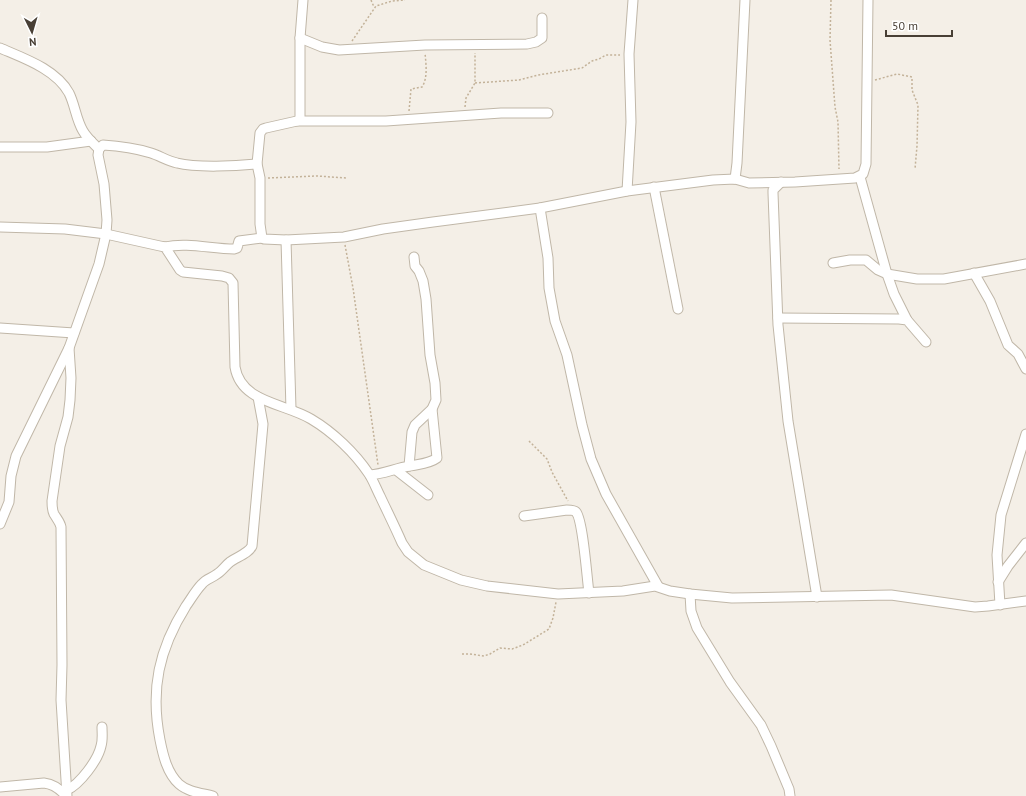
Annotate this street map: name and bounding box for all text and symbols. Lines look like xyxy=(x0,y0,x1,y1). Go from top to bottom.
north arrow xyxy=(12,12,52,52)
scale bar xyxy=(886,12,952,38)
text: 50 m xyxy=(892,18,918,33)
text: N xyxy=(29,35,37,49)

